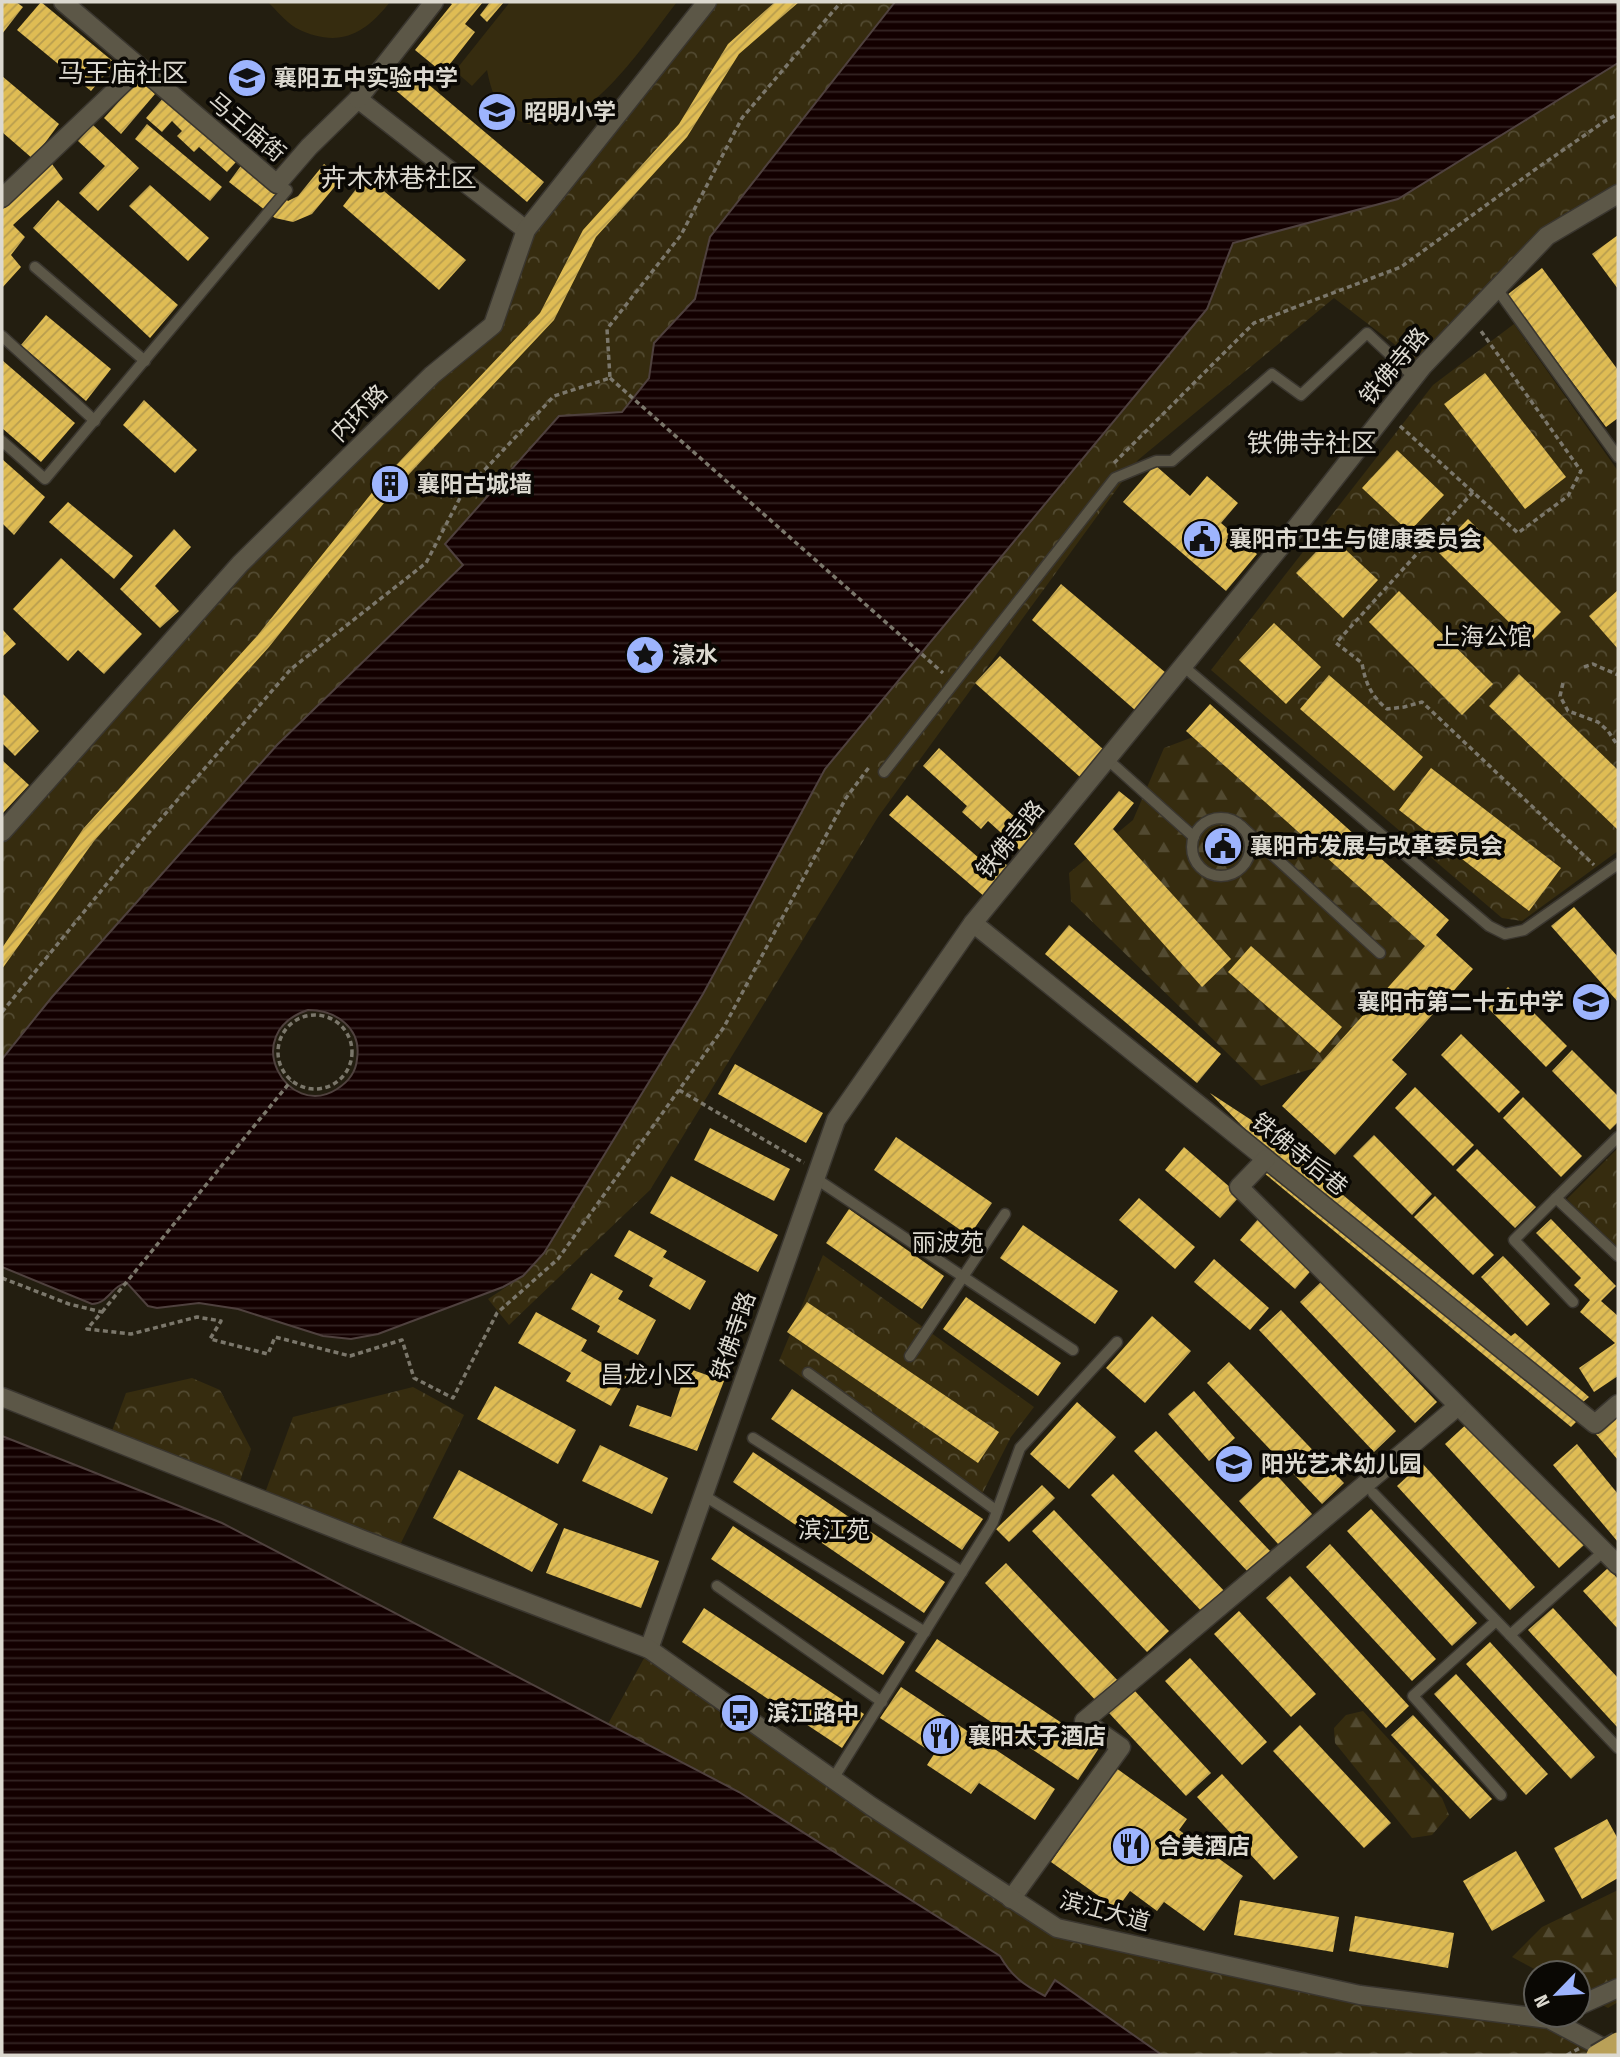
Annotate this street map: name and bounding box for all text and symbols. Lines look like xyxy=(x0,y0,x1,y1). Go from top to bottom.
school or university icon: 襄阳五中实验中学 xyxy=(226,57,268,99)
district label: 马王庙社区 xyxy=(58,58,188,89)
place label: 襄阳五中实验中学 xyxy=(274,64,458,92)
street label: 马王庙街 xyxy=(203,87,291,167)
school or university icon: 昭明小学 xyxy=(476,91,518,133)
place label: 昭明小学 xyxy=(524,98,616,126)
district label: 卉木林巷社区 xyxy=(321,163,477,194)
street label: 铁佛寺路 xyxy=(1354,322,1434,410)
street label: 内环路 xyxy=(325,379,393,447)
district label: 铁佛寺社区 xyxy=(1247,428,1377,459)
building icon: 襄阳古城墙 xyxy=(369,463,411,505)
place label: 襄阳古城墙 xyxy=(417,470,532,498)
public building icon: 襄阳市卫生与健康委员会 xyxy=(1181,518,1223,560)
place label: 襄阳市卫生与健康委员会 xyxy=(1229,525,1482,553)
district label: 上海公馆 xyxy=(1436,623,1532,651)
place icon: 濠水 xyxy=(624,634,666,676)
place label: 濠水 xyxy=(672,641,718,669)
street label: 铁佛寺路 xyxy=(970,794,1050,884)
public building icon: 襄阳市发展与改革委员会 xyxy=(1202,825,1244,867)
place label: 襄阳市发展与改革委员会 xyxy=(1250,832,1503,860)
school or university icon: 襄阳市第二十五中学 xyxy=(1570,981,1612,1023)
place label: 襄阳市第二十五中学 xyxy=(1357,988,1564,1016)
street label: 铁佛寺后巷 xyxy=(1247,1107,1353,1201)
district label: 丽波苑 xyxy=(912,1229,984,1257)
street label: 铁佛寺路 xyxy=(705,1288,761,1384)
district label: 昌龙小区 xyxy=(600,1361,696,1389)
school or university icon: 阳光艺术幼儿园 xyxy=(1213,1443,1255,1485)
place label: 阳光艺术幼儿园 xyxy=(1261,1450,1422,1478)
district label: 滨江苑 xyxy=(798,1516,870,1544)
bus stop icon: 滨江路中 xyxy=(719,1692,761,1734)
place label: 滨江路中 xyxy=(767,1699,859,1727)
restaurant icon: 襄阳太子酒店 xyxy=(920,1715,962,1757)
place label: 襄阳太子酒店 xyxy=(968,1722,1106,1750)
restaurant icon: 合美酒店 xyxy=(1110,1825,1152,1867)
place label: 合美酒店 xyxy=(1158,1832,1250,1860)
street label: 滨江大道 xyxy=(1057,1886,1153,1936)
north arrow xyxy=(1522,1959,1592,2029)
text: N xyxy=(1529,1991,1555,2011)

